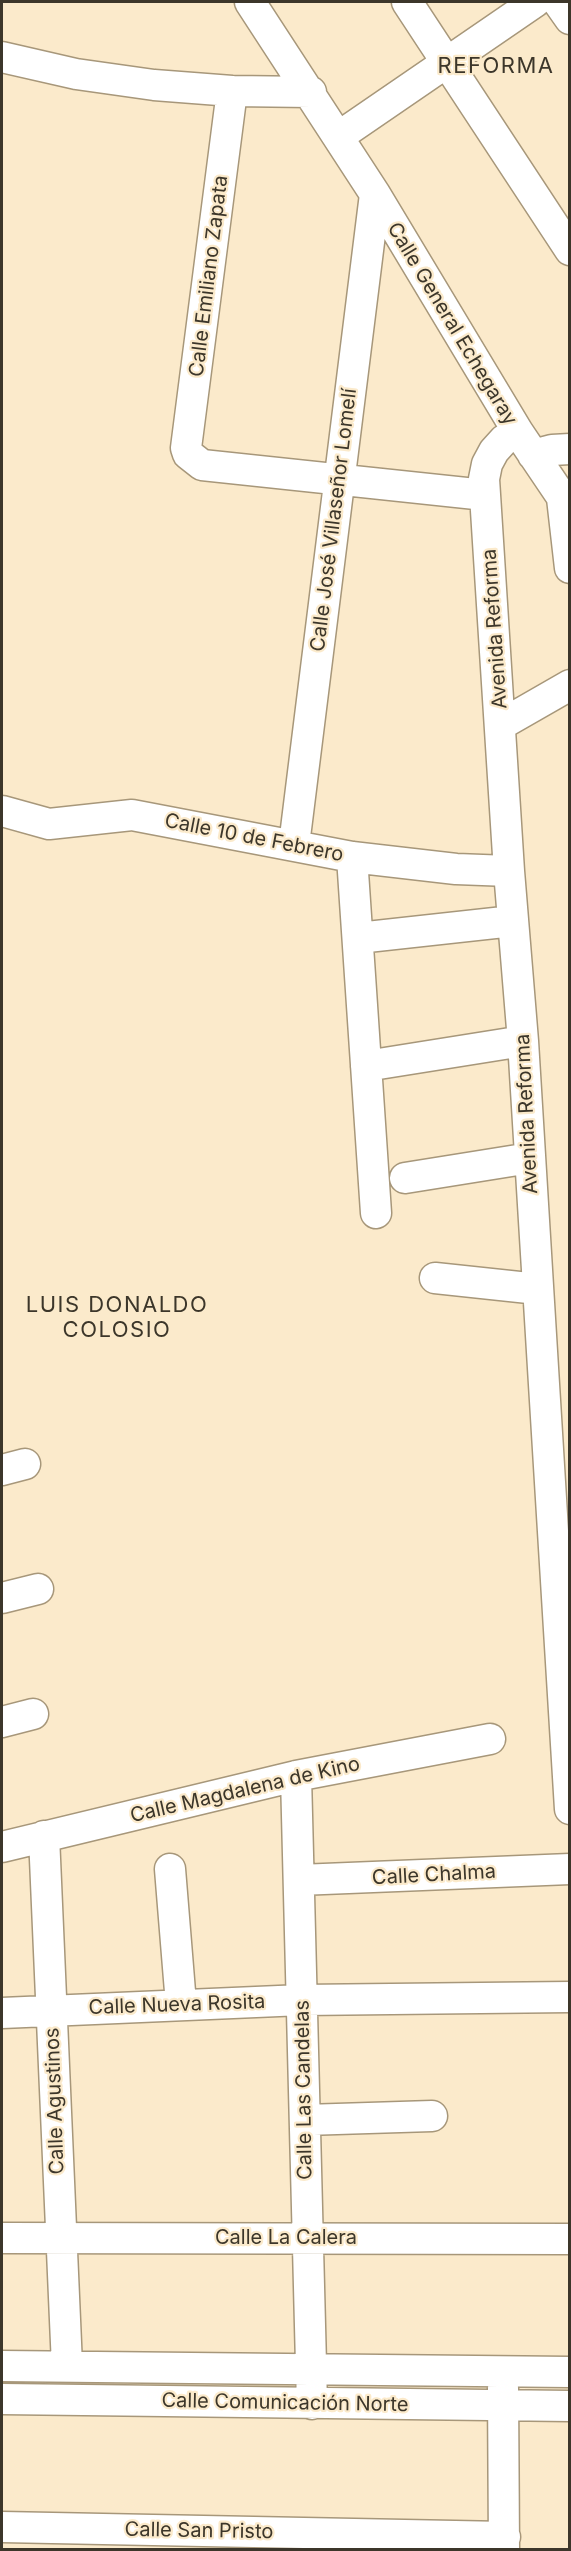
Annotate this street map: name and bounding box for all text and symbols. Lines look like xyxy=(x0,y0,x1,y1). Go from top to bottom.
district label: REFORMA xyxy=(438,53,554,79)
street label: Calle Emiliano Zapata xyxy=(185,174,233,378)
street label: Calle General Echegaray xyxy=(382,218,522,430)
street label: Calle José Villaseñor Lomelí xyxy=(306,387,362,653)
street label: Avenida Reforma xyxy=(477,548,513,710)
street label: Calle 10 de Febrero xyxy=(163,809,345,867)
street label: Avenida Reforma xyxy=(511,1033,543,1195)
district label: LUIS DONALDO COLOSIO xyxy=(26,1292,208,1344)
street label: Calle Magdalena de Kino xyxy=(128,1752,362,1828)
street label: Calle Chalma xyxy=(371,1860,497,1890)
street label: Calle Nueva Rosita xyxy=(88,1990,266,2020)
street label: Calle Las Candelas xyxy=(290,2000,318,2180)
street label: Calle Agustinos xyxy=(40,2027,70,2175)
street label: Calle La Calera xyxy=(215,2226,357,2250)
street label: Calle Comunicación Norte xyxy=(161,2389,409,2417)
street label: Calle San Pristo xyxy=(124,2518,274,2544)

